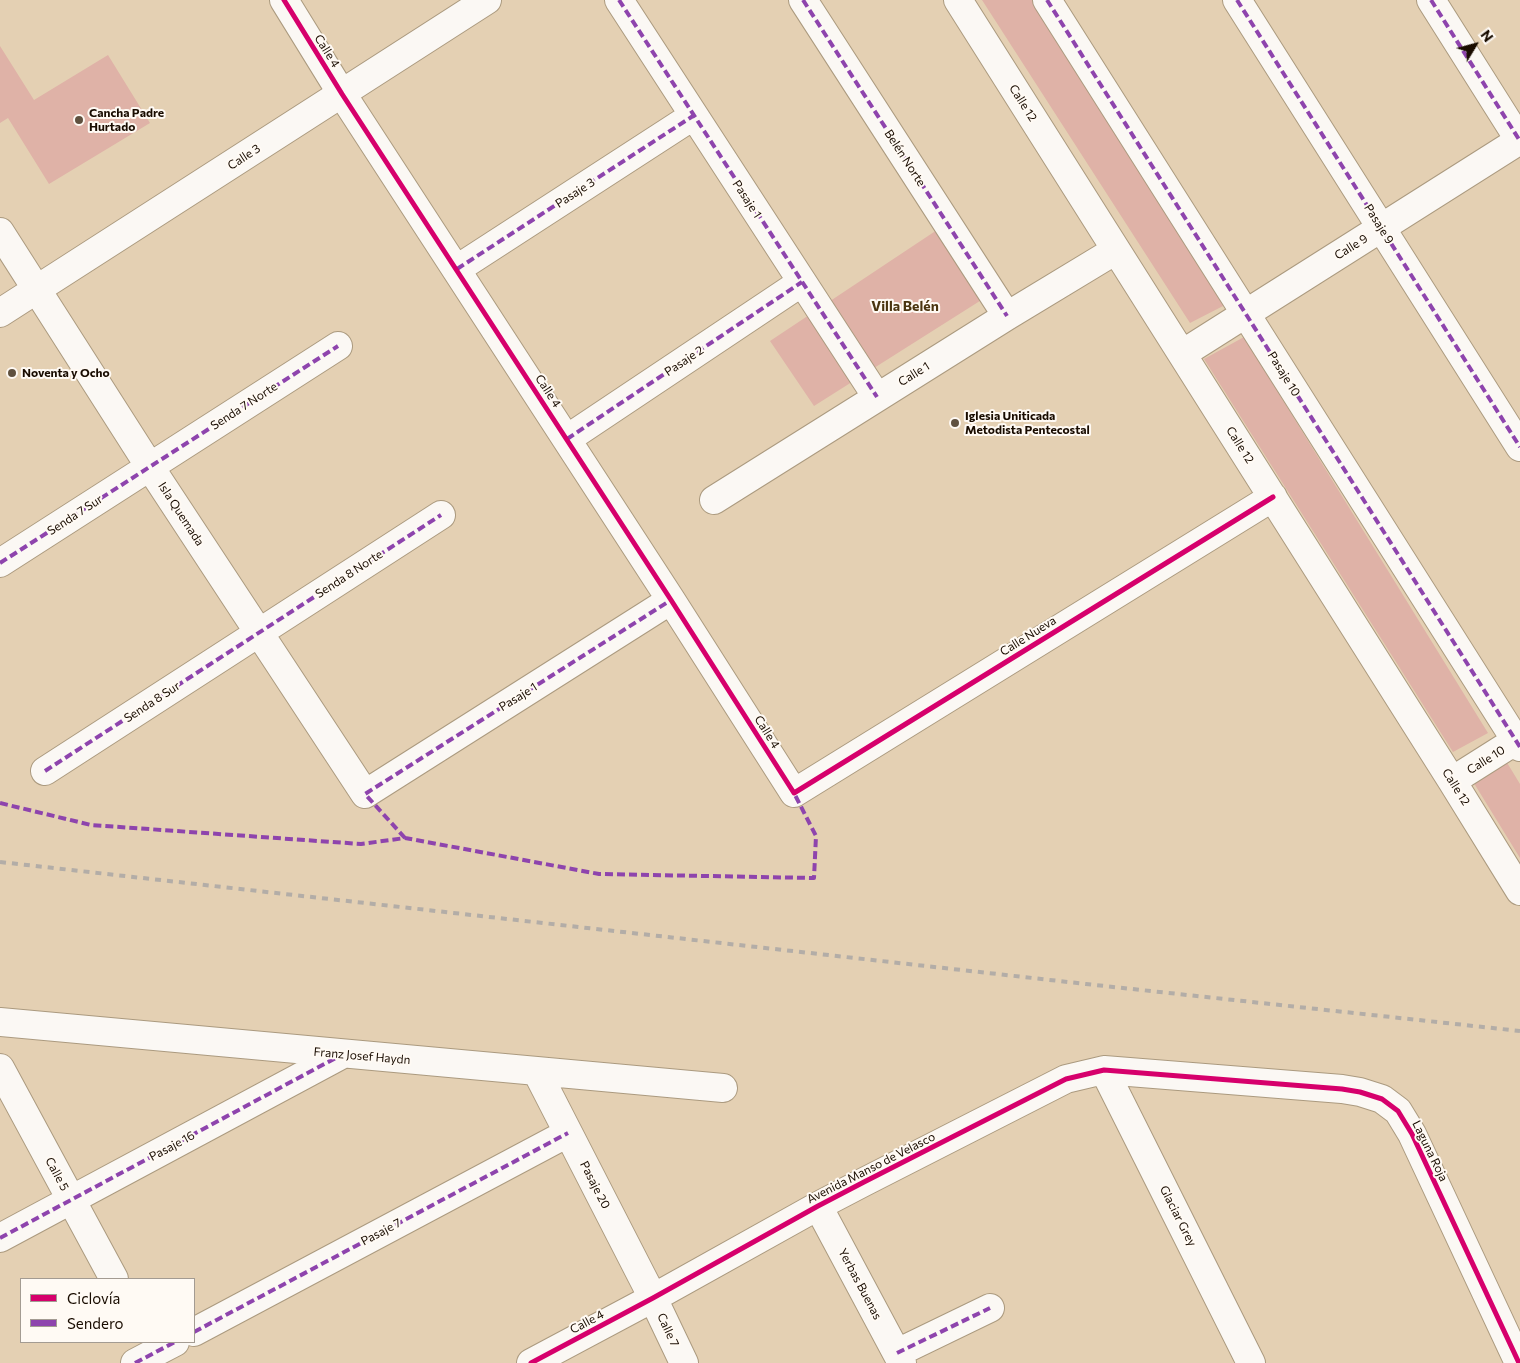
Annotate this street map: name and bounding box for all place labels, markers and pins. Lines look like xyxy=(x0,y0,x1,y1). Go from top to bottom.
place label: Cancha Padre Hurtado xyxy=(89,106,164,134)
marker: Cancha Padre Hurtado xyxy=(73,114,85,126)
place label: Noventa y Ocho xyxy=(22,366,110,380)
marker: Noventa y Ocho xyxy=(6,367,18,379)
place label: Iglesia Uniticada Metodista Pentecostal xyxy=(965,409,1090,437)
marker: Iglesia Uniticada Metodista Pentecostal xyxy=(949,417,961,429)

